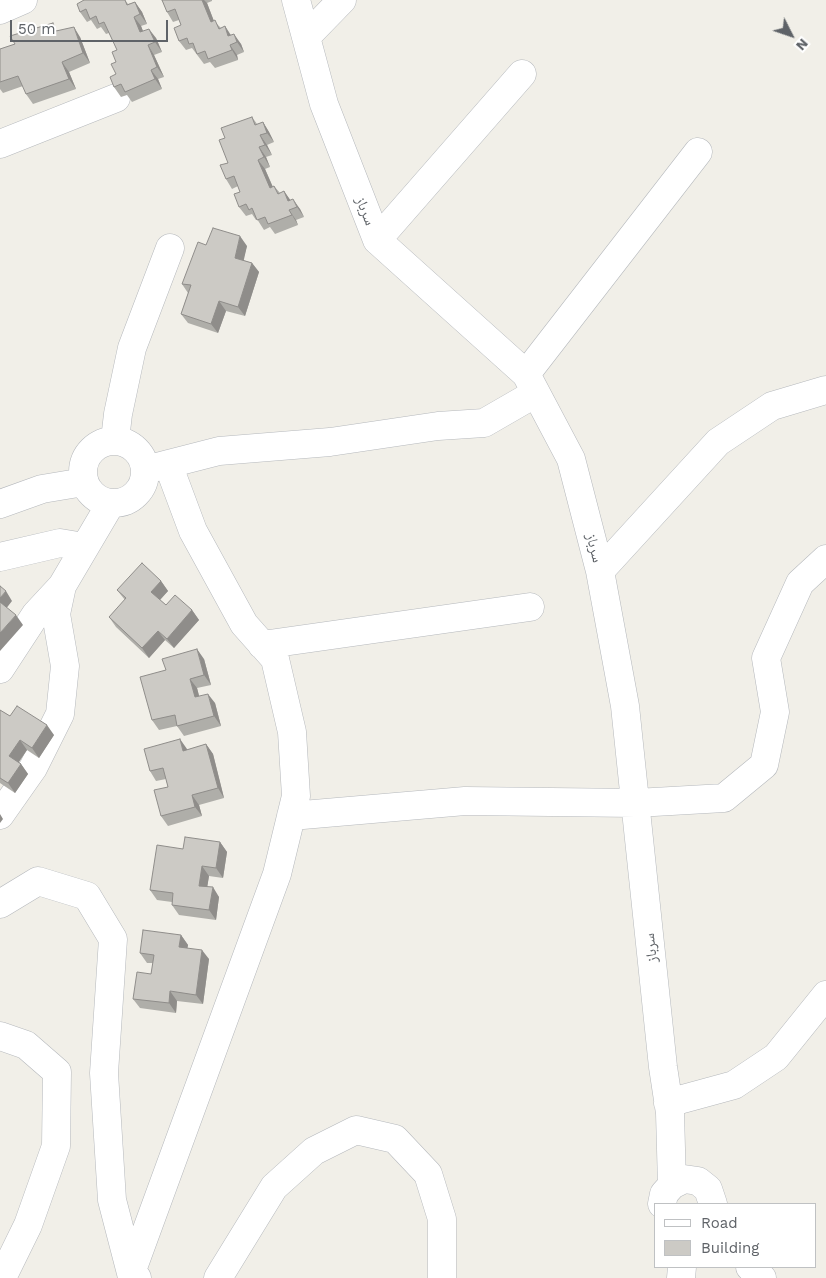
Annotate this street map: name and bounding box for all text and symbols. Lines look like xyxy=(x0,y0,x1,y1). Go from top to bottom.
scale bar xyxy=(12,10,170,42)
north arrow xyxy=(766,10,816,60)
text: 50 m xyxy=(18,20,55,38)
text: N xyxy=(793,36,812,54)
street label: سرباز xyxy=(351,194,379,228)
street label: سرباز xyxy=(582,531,606,565)
street label: سرباز xyxy=(641,932,661,964)
legend xyxy=(654,1203,816,1268)
text: Road xyxy=(701,1214,738,1232)
text: Building xyxy=(701,1239,759,1257)

